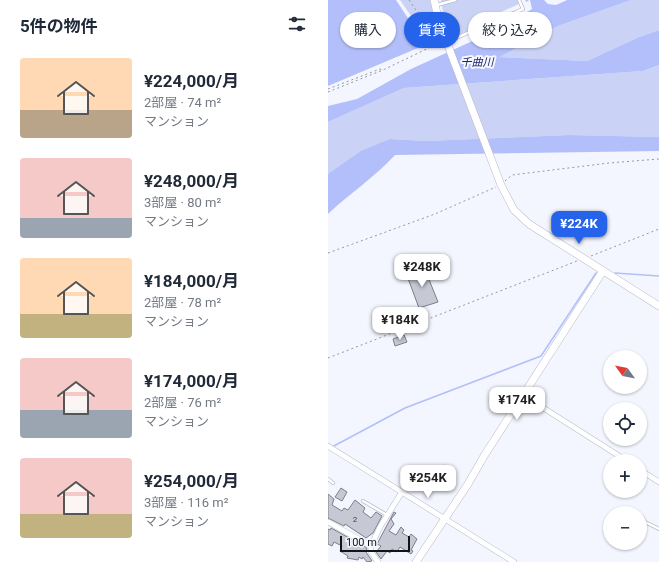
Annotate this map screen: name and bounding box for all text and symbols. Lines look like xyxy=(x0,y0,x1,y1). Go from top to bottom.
chip: 購入 xyxy=(340,12,396,48)
chip: 賃貸 xyxy=(404,12,460,48)
chip: 絞り込み xyxy=(468,12,552,48)
icon: filters xyxy=(286,13,308,35)
text: 5件の物件 xyxy=(20,16,98,36)
water label: 千曲川 xyxy=(461,56,494,69)
text: ¥224,000/月 xyxy=(144,71,239,91)
icon: home xyxy=(52,74,100,122)
text: 2部屋 · 74 m² xyxy=(144,95,221,110)
text: マンション xyxy=(144,114,209,129)
text: ¥248,000/月 xyxy=(144,171,239,191)
icon: home xyxy=(52,174,100,222)
text: 3部屋 · 80 m² xyxy=(144,195,221,210)
pin: ¥224K xyxy=(551,211,607,245)
text: マンション xyxy=(144,214,209,229)
text: ¥224K xyxy=(560,216,598,231)
pin: ¥248K xyxy=(394,254,450,288)
text: ¥248K xyxy=(403,259,441,274)
text: ¥184,000/月 xyxy=(144,271,239,291)
icon: home xyxy=(52,274,100,322)
text: 2部屋 · 78 m² xyxy=(144,295,221,310)
pin: ¥184K xyxy=(372,307,428,341)
text: ¥184K xyxy=(381,312,419,327)
text: マンション xyxy=(144,314,209,329)
north arrow xyxy=(603,350,647,394)
map controls xyxy=(603,350,647,550)
text: ¥174,000/月 xyxy=(144,371,239,391)
icon: home xyxy=(52,374,100,422)
pin: ¥174K xyxy=(489,387,545,421)
text: ¥174K xyxy=(498,392,536,407)
text: 2部屋 · 76 m² xyxy=(144,395,221,410)
button: locate xyxy=(603,402,647,446)
text: マンション xyxy=(144,414,209,429)
button: + xyxy=(603,454,647,498)
pin: ¥254K xyxy=(400,465,456,499)
text: ¥254K xyxy=(409,470,447,485)
text: ¥254,000/月 xyxy=(144,471,239,491)
icon: home xyxy=(52,474,100,522)
text: 3部屋 · 116 m² xyxy=(144,495,228,510)
button: − xyxy=(603,506,647,550)
text: マンション xyxy=(144,514,209,529)
house number: 2 xyxy=(353,515,358,524)
scale bar xyxy=(340,534,410,553)
text: 100 m xyxy=(346,536,377,549)

